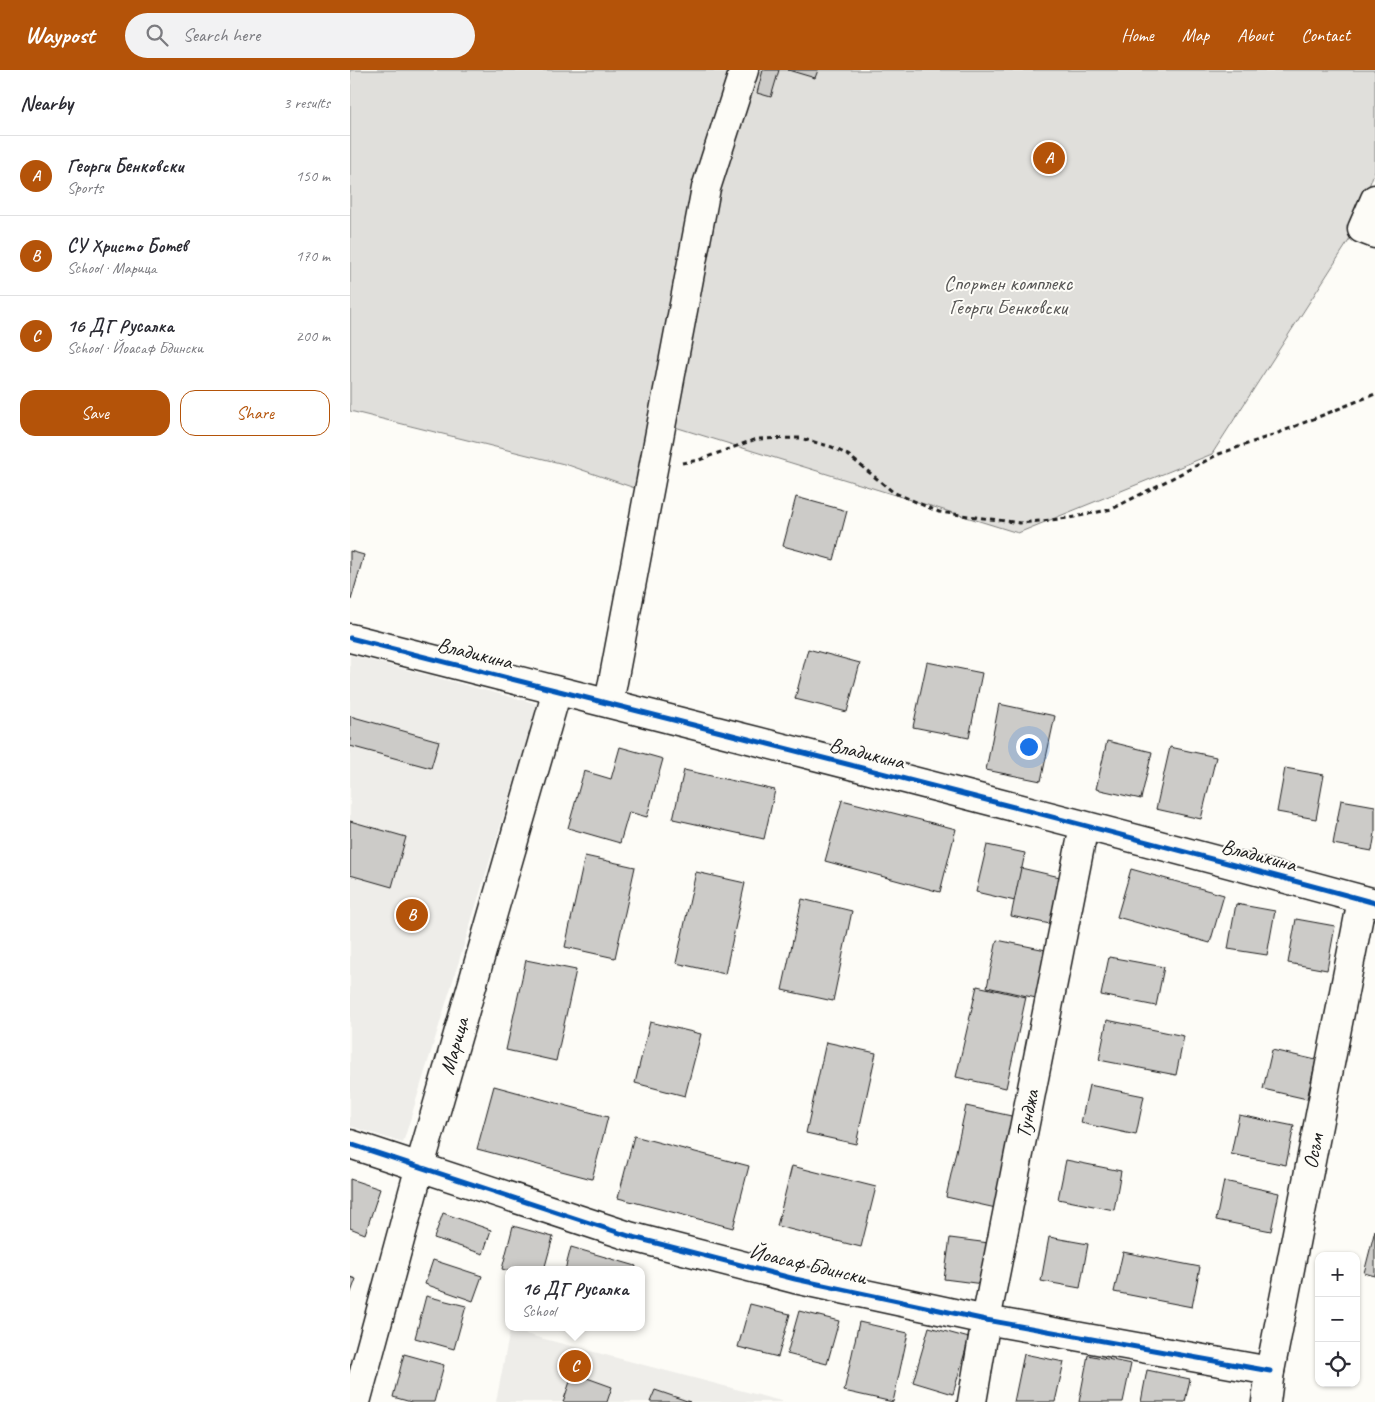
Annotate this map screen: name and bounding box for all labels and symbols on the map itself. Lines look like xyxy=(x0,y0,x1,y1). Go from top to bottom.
pin: A xyxy=(1033,139,1065,177)
park label: Спортен комплекс Георги Бенковски xyxy=(944,270,1074,320)
street label: Владикина xyxy=(435,631,517,675)
street label: Владикина xyxy=(827,731,909,775)
your location xyxy=(1016,734,1042,760)
street label: Владикина xyxy=(1219,833,1301,878)
pin: B xyxy=(396,896,428,934)
street label: Марица xyxy=(434,1012,475,1077)
street label: Тунджа xyxy=(1010,1086,1045,1140)
street label: Осъм xyxy=(1297,1130,1329,1171)
street label: Йоасаф Бдински xyxy=(747,1238,871,1290)
pin: C xyxy=(559,1347,591,1385)

